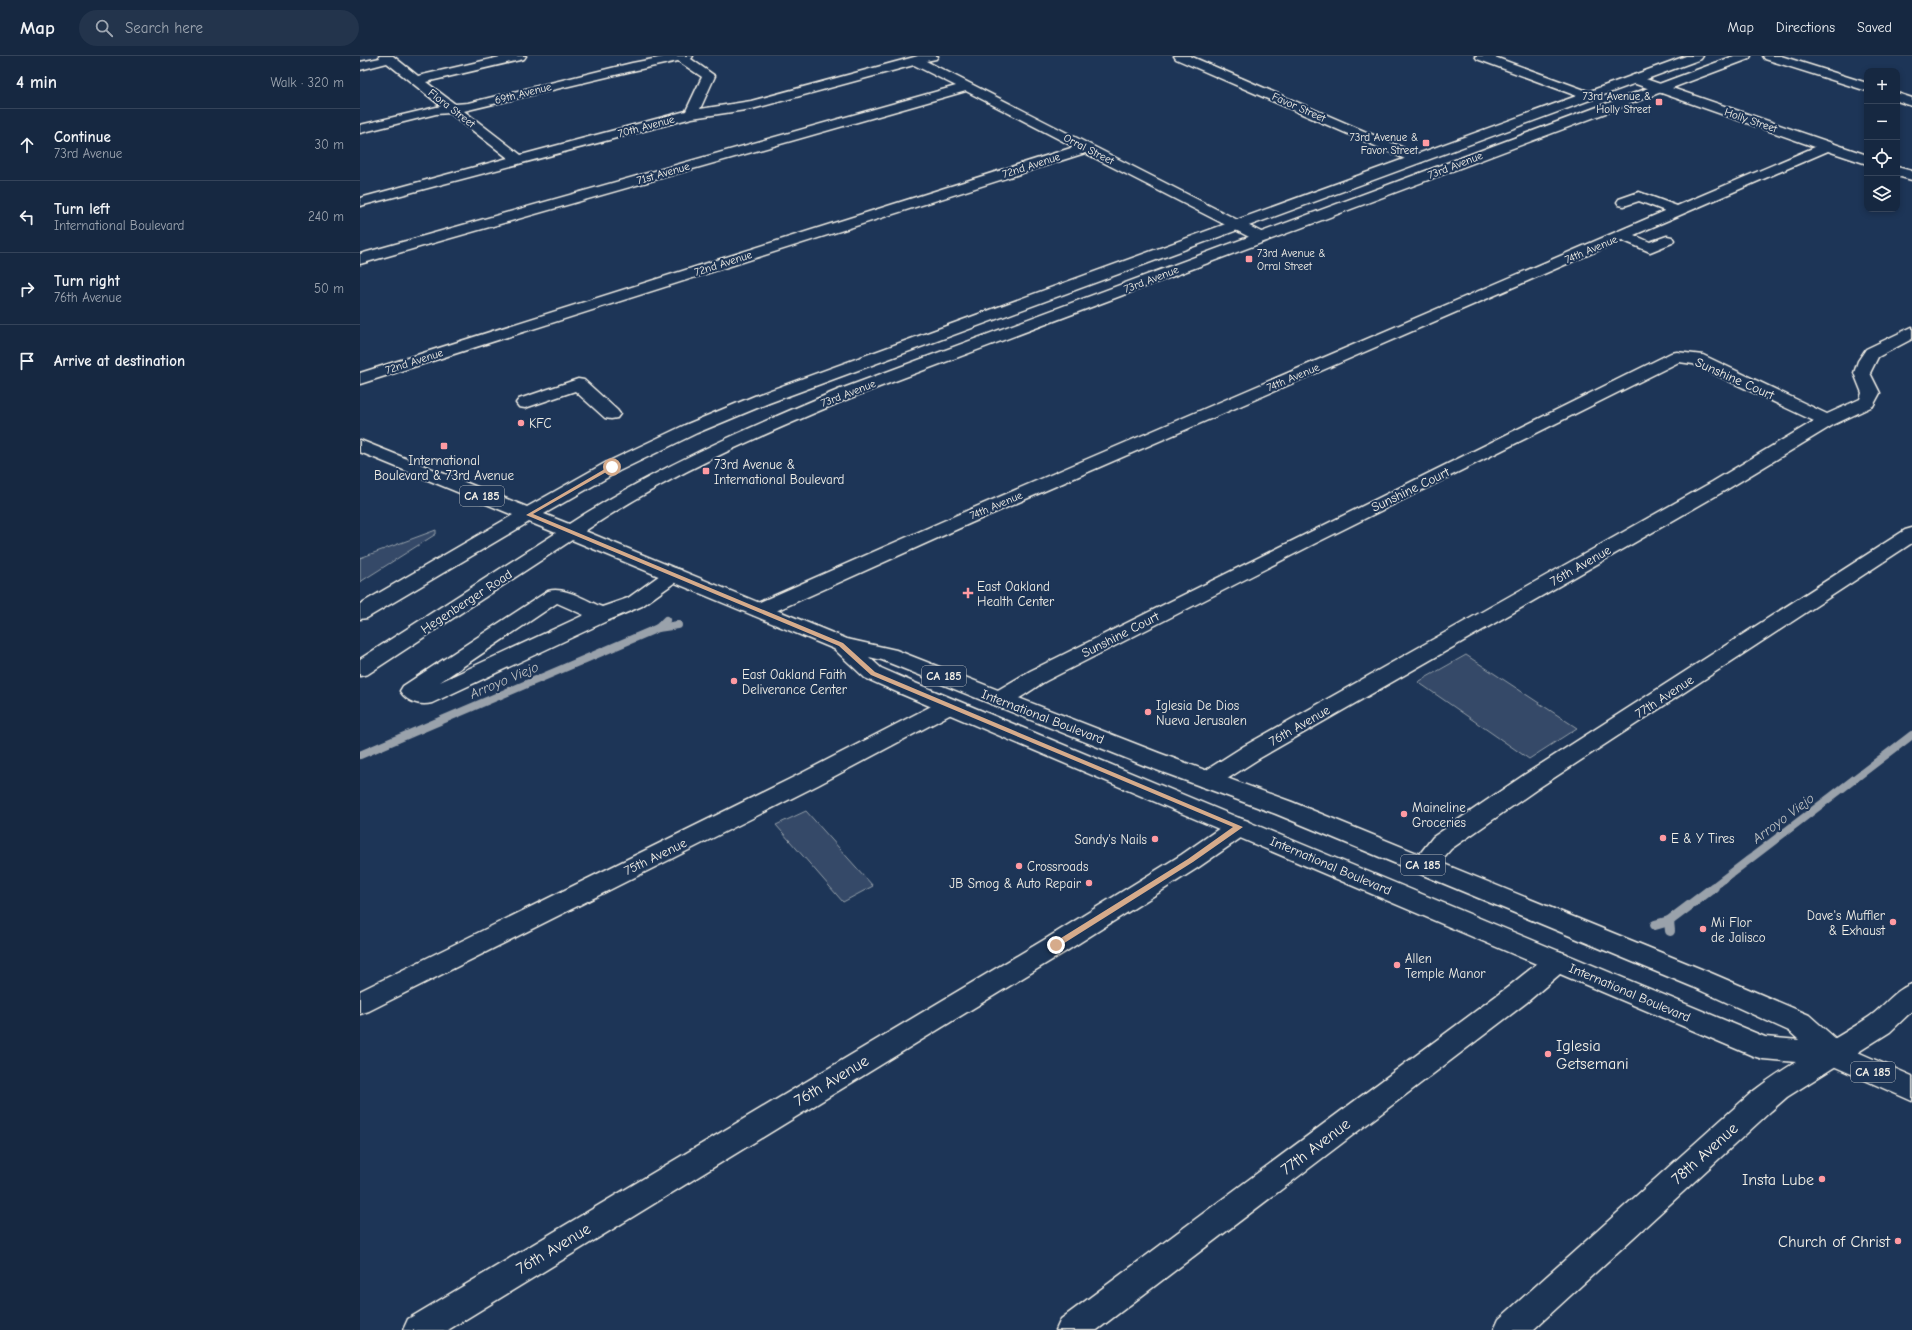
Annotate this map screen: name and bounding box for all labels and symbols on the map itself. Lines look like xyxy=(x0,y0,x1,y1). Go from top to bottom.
street label: 69th Avenue xyxy=(493,80,553,107)
street label: Flora Street xyxy=(426,86,478,131)
street label: Favor Street xyxy=(1270,90,1328,125)
place label: 73rd Avenue & Holly Street xyxy=(1582,90,1652,116)
marker: 73rd Avenue & Holly Street xyxy=(1654,97,1664,107)
street label: Holly Street xyxy=(1723,105,1780,136)
street label: 70th Avenue xyxy=(616,113,676,140)
street label: Orral Street xyxy=(1061,131,1117,168)
place label: 73rd Avenue & Favor Street xyxy=(1349,131,1419,157)
marker: 73rd Avenue & Favor Street xyxy=(1421,138,1431,148)
street label: 73rd Avenue xyxy=(1426,149,1485,182)
street label: 72nd Avenue xyxy=(1001,150,1062,181)
street label: 71st Avenue xyxy=(635,160,692,187)
street label: 74th Avenue xyxy=(1563,232,1620,266)
place label: 73rd Avenue & Orral Street xyxy=(1257,247,1326,273)
street label: 72nd Avenue xyxy=(693,248,754,279)
marker: 73rd Avenue & Orral Street xyxy=(1244,254,1254,264)
street label: 73rd Avenue xyxy=(1122,263,1181,296)
street label: 72nd Avenue xyxy=(384,346,445,377)
street label: Sunshine Court xyxy=(1693,354,1778,403)
street label: 74th Avenue xyxy=(1265,360,1322,394)
street label: 73rd Avenue xyxy=(819,377,878,410)
place label: KFC xyxy=(529,416,551,431)
marker: KFC xyxy=(516,418,526,428)
marker: International Boulevard & 73rd Avenue xyxy=(439,441,449,451)
place label: International Boulevard & 73rd Avenue xyxy=(374,453,514,483)
place label: 73rd Avenue & International Boulevard xyxy=(714,457,844,487)
route start xyxy=(603,458,621,476)
street label: Sunshine Court xyxy=(1369,464,1453,515)
marker: 73rd Avenue & International Boulevard xyxy=(701,466,711,476)
road number: CA 185 xyxy=(460,486,504,506)
street label: 74th Avenue xyxy=(968,488,1025,522)
street label: 76th Avenue xyxy=(1547,542,1614,589)
street label: Hegenberger Road xyxy=(418,566,515,636)
place label: East Oakland Health Center xyxy=(977,579,1055,609)
marker: East Oakland Health Center xyxy=(962,587,974,599)
street label: Sunshine Court xyxy=(1079,608,1163,660)
water label: Arroyo Viejo xyxy=(466,658,541,703)
road number: CA 185 xyxy=(922,666,966,686)
place label: East Oakland Faith Deliverance Center xyxy=(742,667,848,697)
street label: 77th Avenue xyxy=(1632,672,1697,721)
marker: East Oakland Faith Deliverance Center xyxy=(729,676,739,686)
street label: International Boulevard xyxy=(979,686,1106,747)
place label: Iglesia De Dios Nueva Jerusalen xyxy=(1156,698,1247,728)
street label: 76th Avenue xyxy=(1266,702,1333,749)
marker: Iglesia De Dios Nueva Jerusalen xyxy=(1143,707,1153,717)
water label: Arroyo Viejo xyxy=(1748,790,1818,848)
place label: Maineline Groceries xyxy=(1412,800,1466,830)
marker: Maineline Groceries xyxy=(1399,809,1409,819)
place label: E & Y Tires xyxy=(1671,831,1735,846)
place label: Sandy's Nails xyxy=(1074,832,1147,847)
street label: International Boulevard xyxy=(1268,833,1394,898)
marker: E & Y Tires xyxy=(1658,833,1668,843)
marker: Sandy's Nails xyxy=(1150,834,1160,844)
street label: 75th Avenue xyxy=(621,835,689,878)
road number: CA 185 xyxy=(1401,855,1445,875)
place label: Crossroads xyxy=(1027,859,1088,874)
marker: Crossroads xyxy=(1014,861,1024,871)
place label: JB Smog & Auto Repair xyxy=(949,876,1082,891)
marker: JB Smog & Auto Repair xyxy=(1084,878,1094,888)
place label: Dave's Muffler & Exhaust xyxy=(1807,908,1886,938)
place label: Mi Flor de Jalisco xyxy=(1711,915,1766,945)
marker: Dave's Muffler & Exhaust xyxy=(1888,917,1898,927)
marker: Mi Flor de Jalisco xyxy=(1698,924,1708,934)
route end xyxy=(1047,936,1065,954)
place label: Allen Temple Manor xyxy=(1405,951,1486,981)
marker: Allen Temple Manor xyxy=(1392,960,1402,970)
street label: International Boulevard xyxy=(1567,960,1693,1025)
place label: Iglesia Getsemani xyxy=(1556,1037,1629,1073)
marker: Iglesia Getsemani xyxy=(1543,1049,1553,1059)
street label: 76th Avenue xyxy=(791,1052,872,1110)
road number: CA 185 xyxy=(1851,1062,1895,1082)
street label: 77th Avenue xyxy=(1277,1115,1354,1179)
street label: 78th Avenue xyxy=(1668,1119,1742,1188)
place label: Insta Lube xyxy=(1742,1171,1814,1189)
marker: Insta Lube xyxy=(1817,1174,1827,1184)
street label: 76th Avenue xyxy=(513,1220,594,1278)
place label: Church of Christ xyxy=(1778,1233,1890,1251)
marker: Church of Christ xyxy=(1893,1236,1903,1246)

